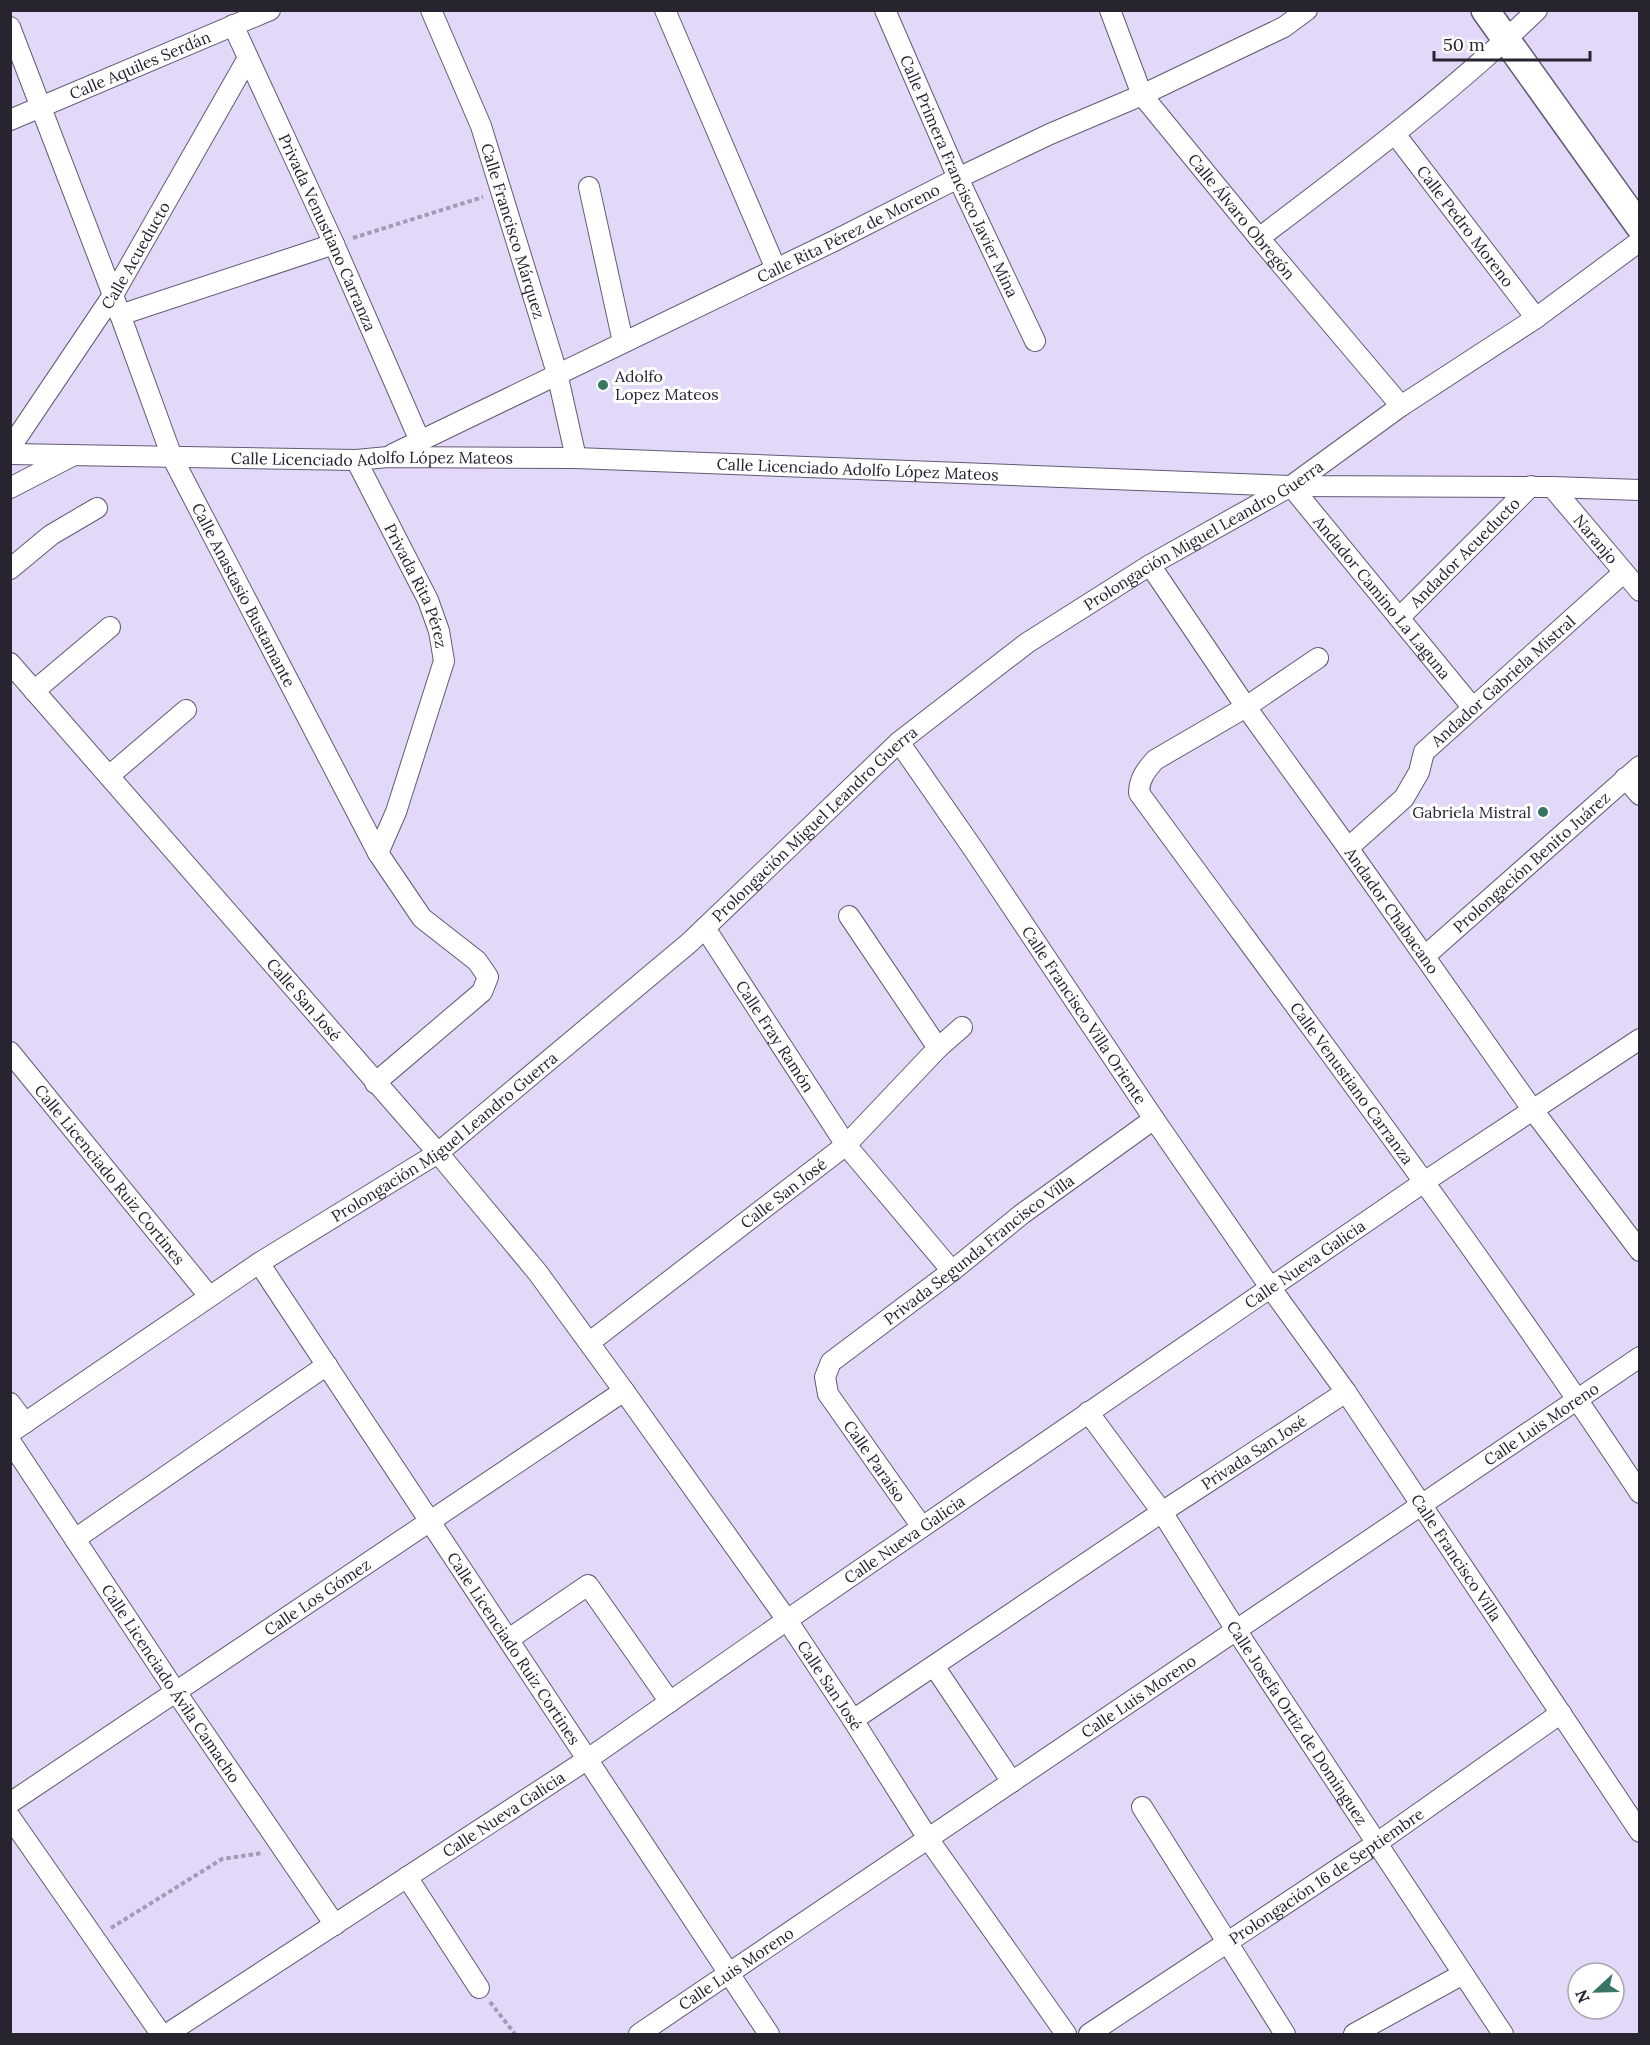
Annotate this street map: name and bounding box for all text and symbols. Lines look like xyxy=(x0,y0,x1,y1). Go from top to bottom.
scale bar xyxy=(1434,24,1590,62)
street label: Calle Aquiles Serdán xyxy=(66,26,214,104)
text: 50 m xyxy=(1443,33,1485,56)
street label: Calle Primera Francisco Javier Mina xyxy=(896,52,1023,300)
street label: Privada Venustiano Carranza xyxy=(274,130,381,334)
street label: Calle Francisco Márquez xyxy=(477,141,550,321)
street label: Calle Álvaro Obregón xyxy=(1184,149,1300,284)
street label: Calle Pedro Moreno xyxy=(1413,161,1518,291)
street label: Calle Rita Pérez de Moreno xyxy=(753,179,943,287)
street label: Calle Acueducto xyxy=(96,198,174,313)
place label: Adolfo Lopez Mateos xyxy=(614,366,719,404)
marker: Adolfo Lopez Mateos xyxy=(596,378,610,392)
street label: Calle Licenciado Adolfo López Mateos xyxy=(231,447,513,470)
street label: Calle Licenciado Adolfo López Mateos xyxy=(716,454,999,485)
street label: Prolongación Miguel Leandro Guerra xyxy=(1080,456,1327,615)
street label: Andador Acueducto xyxy=(1405,493,1524,612)
street label: Calle Anastasio Bustamante xyxy=(188,499,300,691)
street label: Naranjo xyxy=(1569,510,1623,568)
street label: Andador Camino La Laguna xyxy=(1309,511,1455,683)
street label: Privada Rita Pérez xyxy=(380,520,452,650)
street label: Andador Gabriela Mistral xyxy=(1426,611,1579,751)
street label: Prolongación Miguel Leandro Guerra xyxy=(707,722,921,926)
street label: Prolongación Benito Juárez xyxy=(1449,787,1614,937)
place label: Gabriela Mistral xyxy=(1412,802,1531,822)
marker: Gabriela Mistral xyxy=(1536,805,1550,819)
street label: Andador Chabacano xyxy=(1340,843,1444,978)
street label: Calle Francisco Villa Oriente xyxy=(1018,922,1151,1108)
street label: Calle San José xyxy=(262,954,346,1046)
street label: Calle Fray Ramón xyxy=(732,977,819,1096)
street label: Calle Venustiano Carranza xyxy=(1286,998,1418,1168)
street label: Prolongación Miguel Leandro Guerra xyxy=(327,1048,561,1226)
street label: Calle Licenciado Ruiz Cortines xyxy=(30,1080,189,1269)
street label: Calle San José xyxy=(736,1153,831,1233)
street label: Privada Segunda Francisco Villa xyxy=(880,1170,1078,1329)
street label: Calle Nueva Galicia xyxy=(1240,1215,1369,1313)
street label: Calle Luis Moreno xyxy=(1480,1378,1602,1470)
street label: Privada San José xyxy=(1197,1410,1311,1494)
street label: Calle Paraíso xyxy=(840,1416,910,1506)
street label: Calle Francisco Villa xyxy=(1407,1490,1506,1625)
street label: Calle Nueva Galicia xyxy=(840,1491,969,1588)
street label: Calle Licenciado Ruiz Cortines xyxy=(443,1548,585,1748)
street label: Calle Los Gómez xyxy=(260,1554,374,1640)
street label: Calle Licenciado Ávila Camacho xyxy=(97,1580,245,1786)
street label: Calle Josefa Ortiz de Domínguez xyxy=(1223,1617,1372,1829)
street label: Calle San José xyxy=(793,1636,867,1734)
street label: Calle Luis Moreno xyxy=(1077,1650,1200,1742)
street label: Calle Nueva Galicia xyxy=(438,1767,569,1861)
street label: Prolongación 16 de Septiembre xyxy=(1225,1803,1428,1949)
street label: Calle Luis Moreno xyxy=(675,1922,797,2014)
north arrow xyxy=(1566,1961,1626,2021)
text: N xyxy=(1571,1987,1594,2006)

